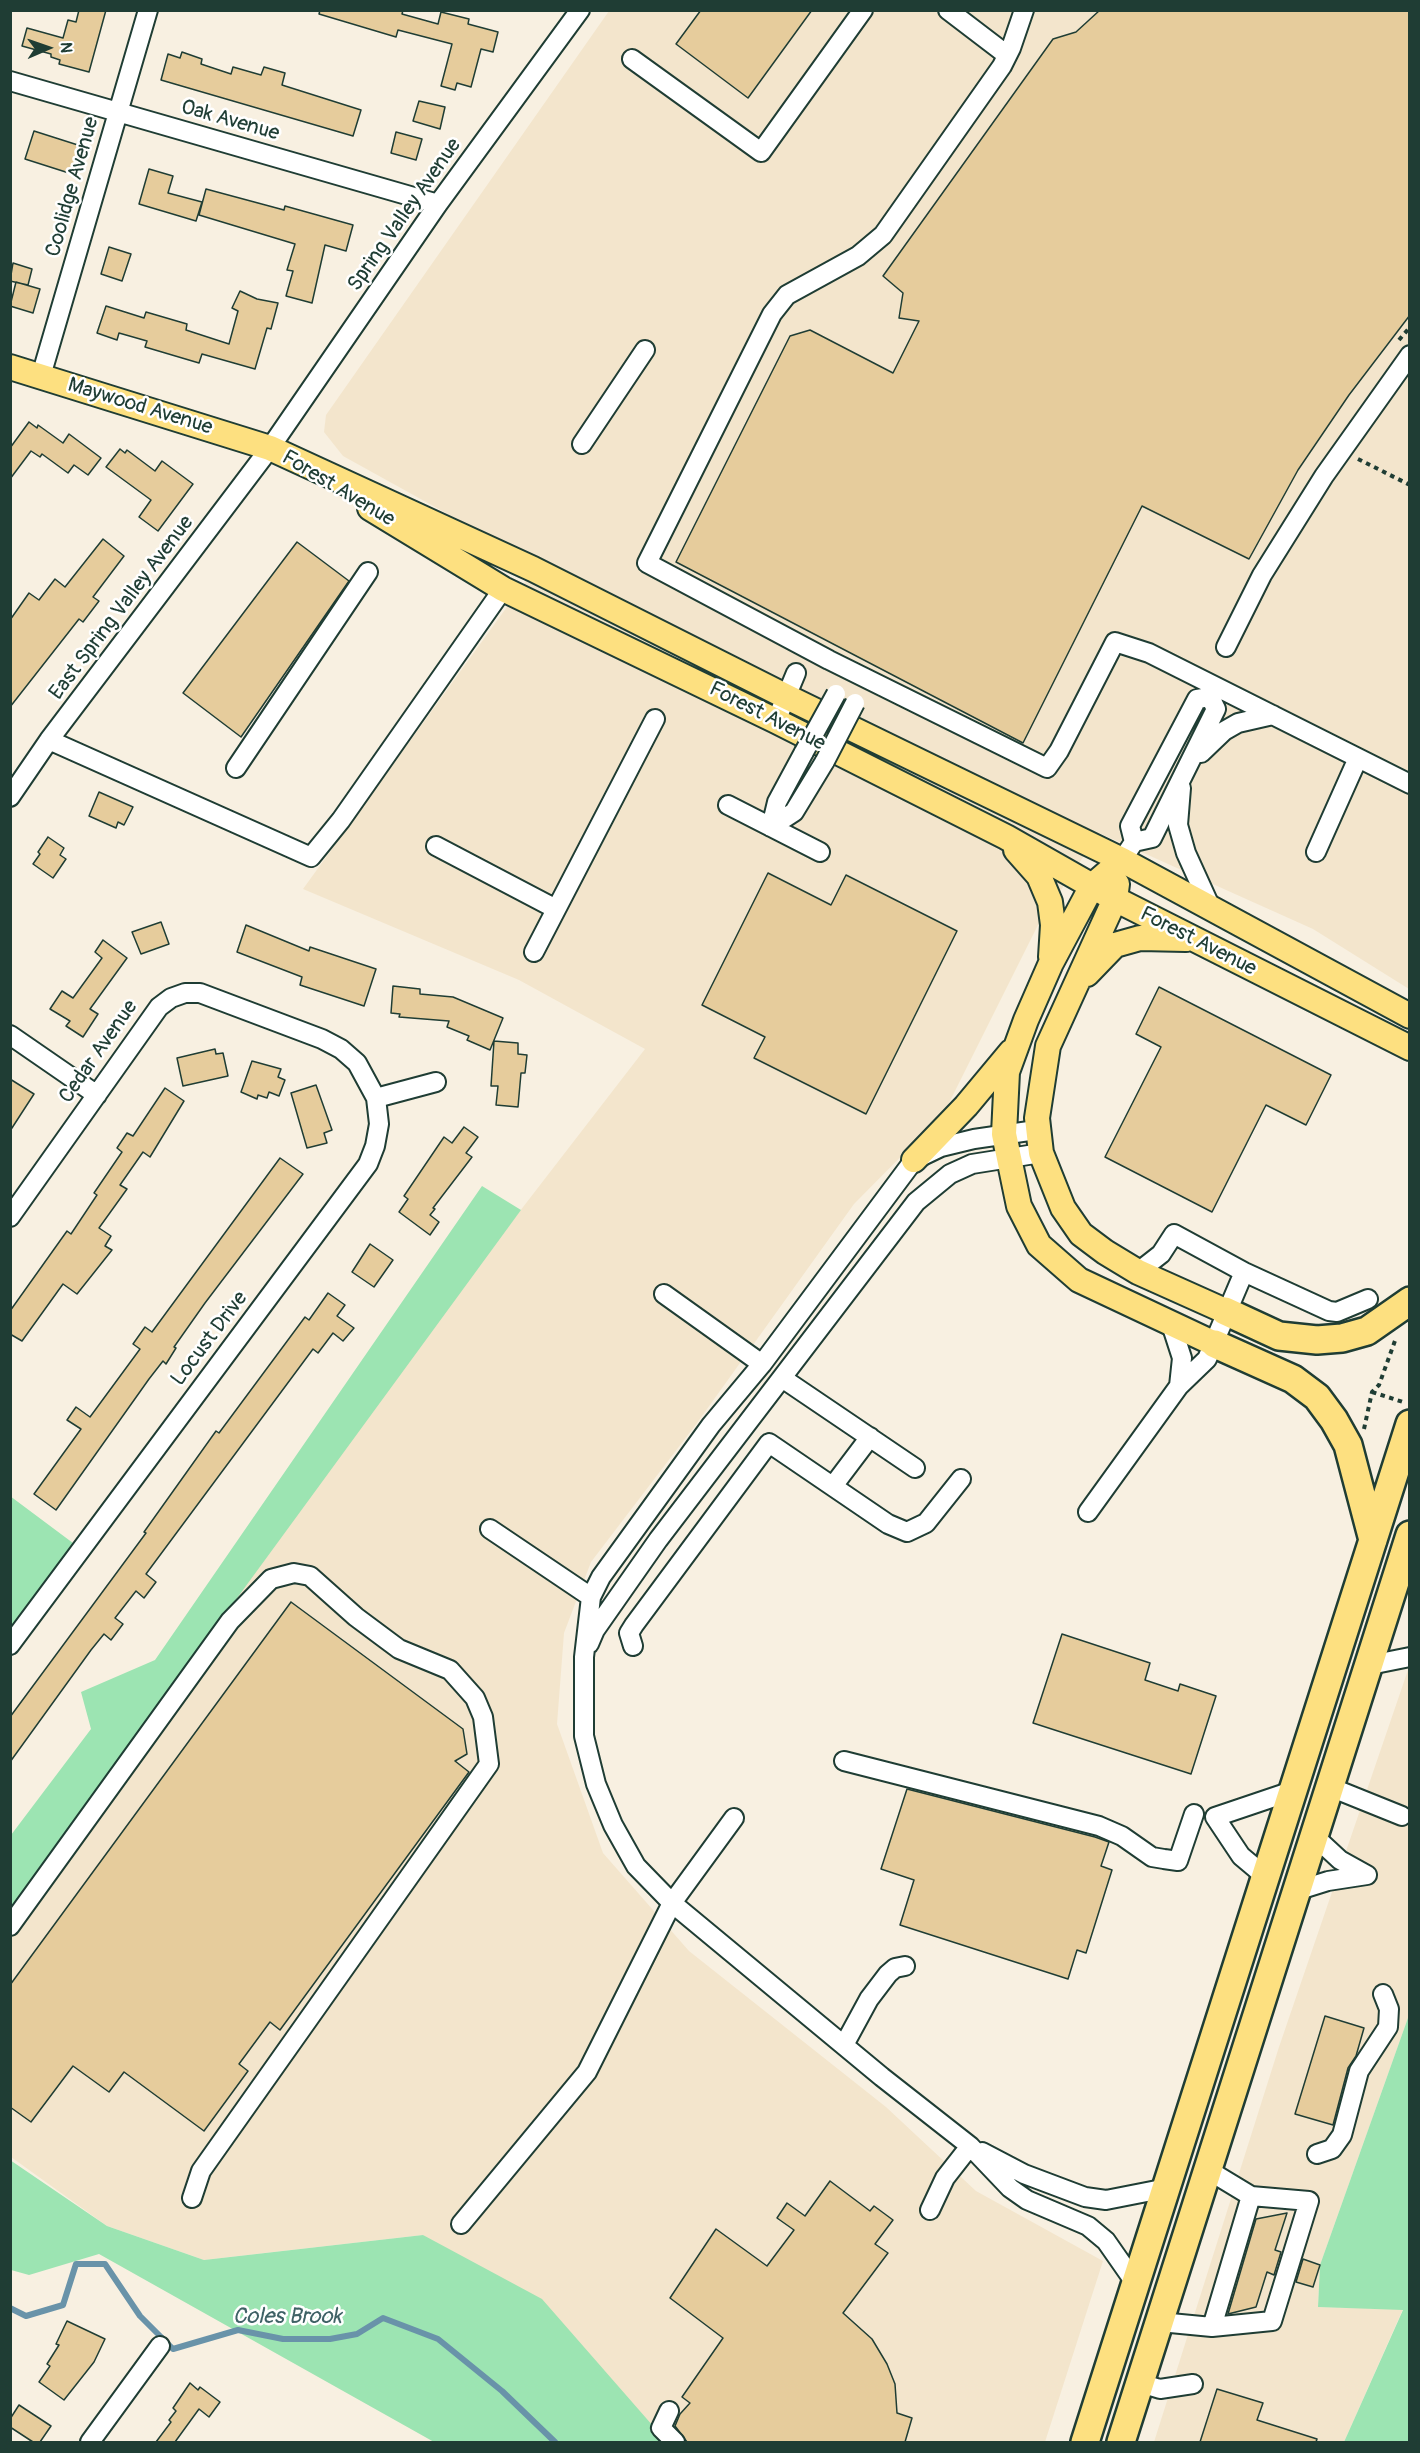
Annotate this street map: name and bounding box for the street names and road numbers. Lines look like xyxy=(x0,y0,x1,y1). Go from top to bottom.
street label: Oak Avenue xyxy=(178,95,282,147)
street label: Coolidge Avenue xyxy=(41,114,105,260)
street label: Spring Valley Avenue xyxy=(343,134,467,296)
street label: Maywood Avenue xyxy=(65,373,215,441)
street label: Forest Avenue xyxy=(277,445,399,533)
street label: East Spring Valley Avenue xyxy=(45,511,199,705)
street label: Forest Avenue xyxy=(705,677,829,757)
street label: Forest Avenue xyxy=(1136,902,1260,982)
street label: Cedar Avenue xyxy=(54,996,144,1108)
street label: Locust Drive xyxy=(166,1287,254,1391)

